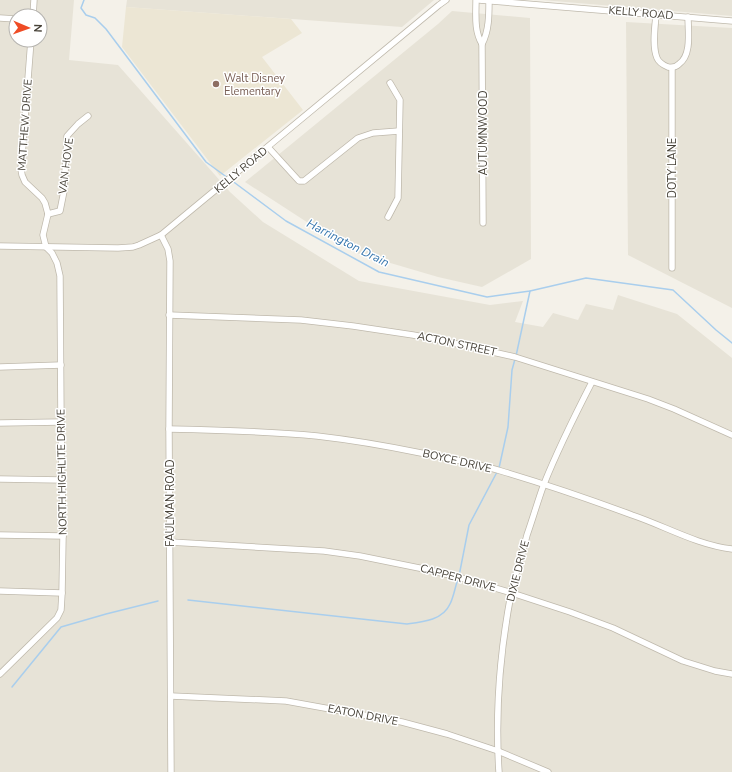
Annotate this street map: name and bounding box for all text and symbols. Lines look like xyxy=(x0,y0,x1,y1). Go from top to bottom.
street label: KELLY ROAD xyxy=(608,3,674,23)
north arrow xyxy=(8,8,48,48)
text: N xyxy=(30,24,45,33)
place label: Walt Disney Elementary xyxy=(224,71,285,99)
street label: MATTHEW DRIVE xyxy=(14,79,36,171)
marker: Walt Disney Elementary xyxy=(211,79,221,89)
street label: AUTUMNWOOD xyxy=(476,90,491,176)
street label: VAN HOVE xyxy=(55,137,77,196)
street label: DOTY LANE xyxy=(665,138,680,198)
street label: KELLY ROAD xyxy=(211,143,271,197)
water label: Harrington Drain xyxy=(304,215,392,271)
street label: ACTON STREET xyxy=(416,328,498,360)
street label: NORTH HIGHLITE DRIVE xyxy=(53,409,71,535)
street label: BOYCE DRIVE xyxy=(421,446,493,476)
street label: FAULMAN ROAD xyxy=(163,459,178,547)
street label: DIXIE DRIVE xyxy=(503,539,533,603)
street label: CAPPER DRIVE xyxy=(418,561,498,595)
street label: EATON DRIVE xyxy=(327,701,399,729)

